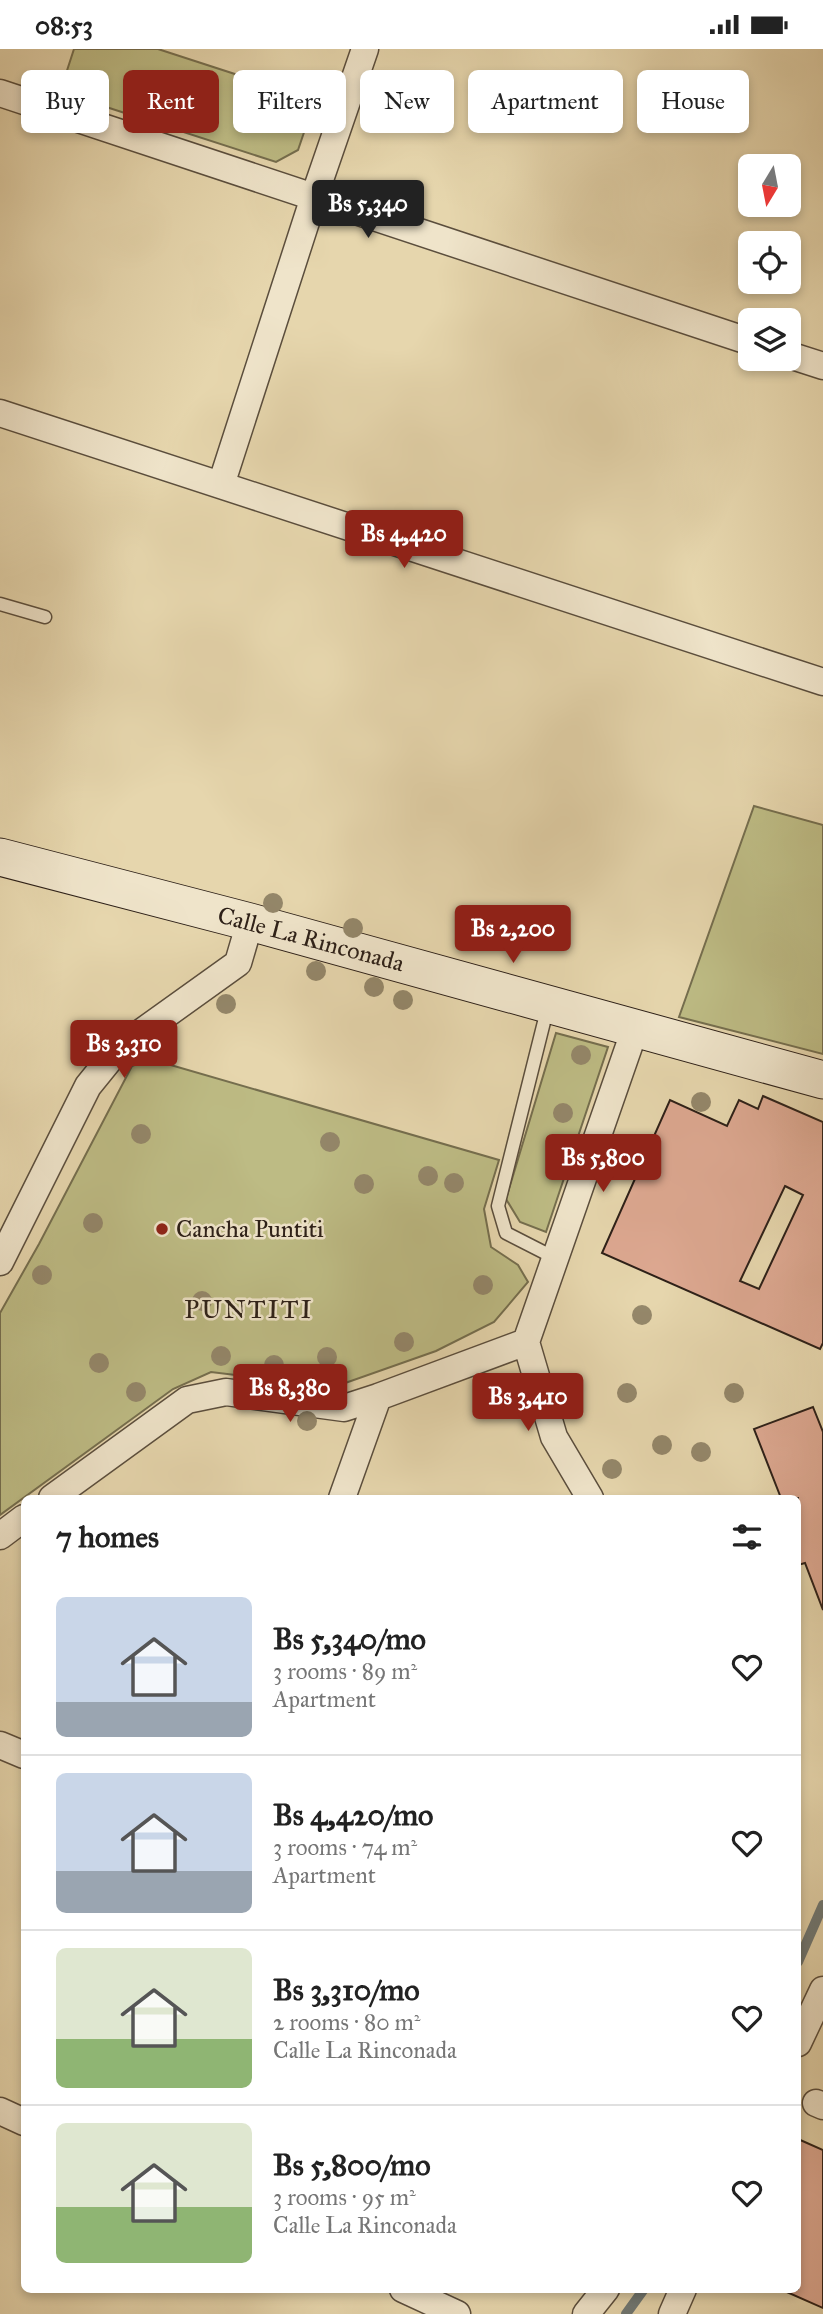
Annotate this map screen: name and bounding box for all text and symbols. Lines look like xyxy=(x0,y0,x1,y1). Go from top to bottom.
text: 08:53 xyxy=(35,9,93,41)
chip: Buy xyxy=(21,70,109,133)
chip: Rent xyxy=(123,70,219,133)
chip: Filters xyxy=(233,70,346,133)
chip: New xyxy=(360,70,454,133)
chip: Apartment xyxy=(468,70,623,133)
chip: House xyxy=(637,70,749,133)
north arrow xyxy=(738,154,802,217)
map controls xyxy=(738,154,801,371)
pin: Bs 5,340 xyxy=(296,181,440,240)
text: Bs 5,340 xyxy=(328,189,408,217)
button: locate xyxy=(738,231,801,294)
button: layers xyxy=(738,308,801,371)
pin: Bs 4,420 xyxy=(332,511,476,570)
text: Bs 4,420 xyxy=(361,519,447,547)
street label: Calle La Rinconada xyxy=(214,900,408,979)
pin: Bs 2,200 xyxy=(441,905,585,965)
text: Bs 2,200 xyxy=(471,914,555,942)
pin: Bs 3,310 xyxy=(52,1021,196,1080)
text: Bs 3,310 xyxy=(86,1029,162,1057)
pin: Bs 5,800 xyxy=(531,1135,675,1194)
text: Bs 5,800 xyxy=(561,1143,645,1171)
place label: Cancha Puntiti xyxy=(176,1214,324,1244)
marker: Cancha Puntiti xyxy=(154,1221,170,1237)
district label: PUNTITI xyxy=(184,1293,314,1325)
pin: Bs 8,380 xyxy=(218,1365,362,1424)
text: Bs 8,380 xyxy=(249,1373,331,1401)
pin: Bs 3,410 xyxy=(456,1373,600,1433)
text: Bs 3,410 xyxy=(488,1382,568,1410)
icon: filters xyxy=(728,1518,766,1556)
text: 7 homes xyxy=(56,1519,159,1555)
text: Bs 5,340/mo xyxy=(273,1621,426,1657)
icon: home xyxy=(112,1625,196,1709)
icon: heart xyxy=(728,1648,766,1686)
text: 3 rooms · 89 m² xyxy=(273,1657,417,1685)
text: Apartment xyxy=(273,1685,376,1713)
text: Bs 4,420/mo xyxy=(273,1797,433,1833)
icon: home xyxy=(112,1801,196,1885)
icon: heart xyxy=(728,1824,766,1862)
text: 3 rooms · 74 m² xyxy=(273,1833,417,1861)
text: Apartment xyxy=(273,1861,376,1889)
text: Bs 3,310/mo xyxy=(273,1972,420,2008)
icon: home xyxy=(112,1976,196,2060)
icon: heart xyxy=(728,1999,766,2037)
text: 2 rooms · 80 m² xyxy=(273,2008,420,2036)
text: Calle La Rinconada xyxy=(273,2036,457,2064)
text: Bs 5,800/mo xyxy=(273,2147,431,2183)
icon: home xyxy=(112,2151,196,2235)
icon: heart xyxy=(728,2174,766,2212)
text: 3 rooms · 95 m² xyxy=(273,2183,416,2211)
text: Calle La Rinconada xyxy=(273,2211,457,2239)

